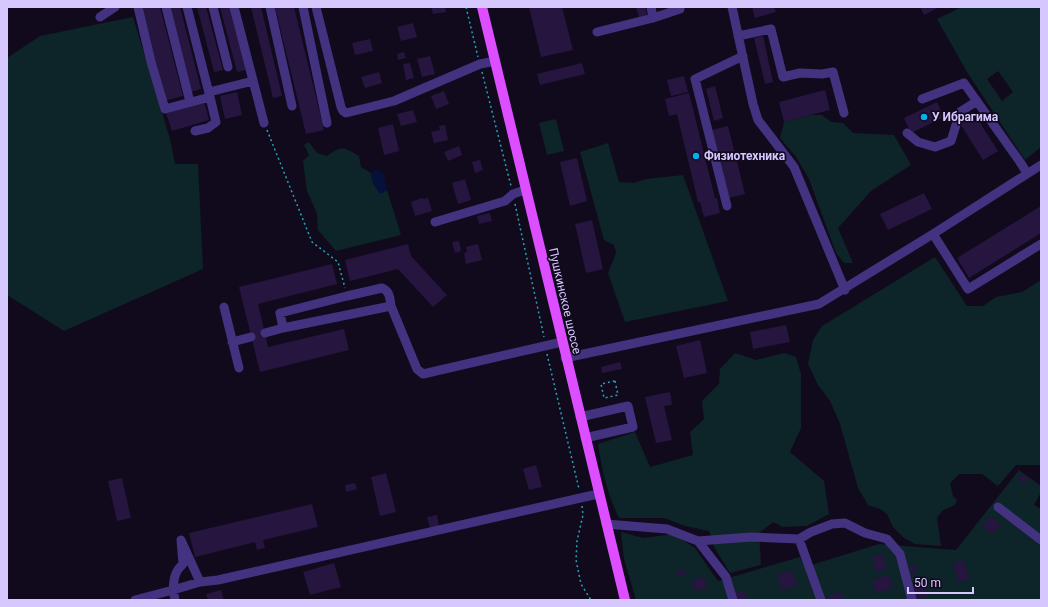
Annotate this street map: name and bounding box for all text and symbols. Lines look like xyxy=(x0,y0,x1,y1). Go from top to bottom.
place label: У Ибрагима xyxy=(932,110,999,124)
marker: У Ибрагима xyxy=(919,112,929,122)
place label: Физиотехника xyxy=(704,149,786,163)
marker: Физиотехника xyxy=(691,151,701,161)
street label: Пушкинское шоссе xyxy=(546,247,584,355)
scale bar xyxy=(908,569,973,595)
text: 50 m xyxy=(914,576,941,590)

